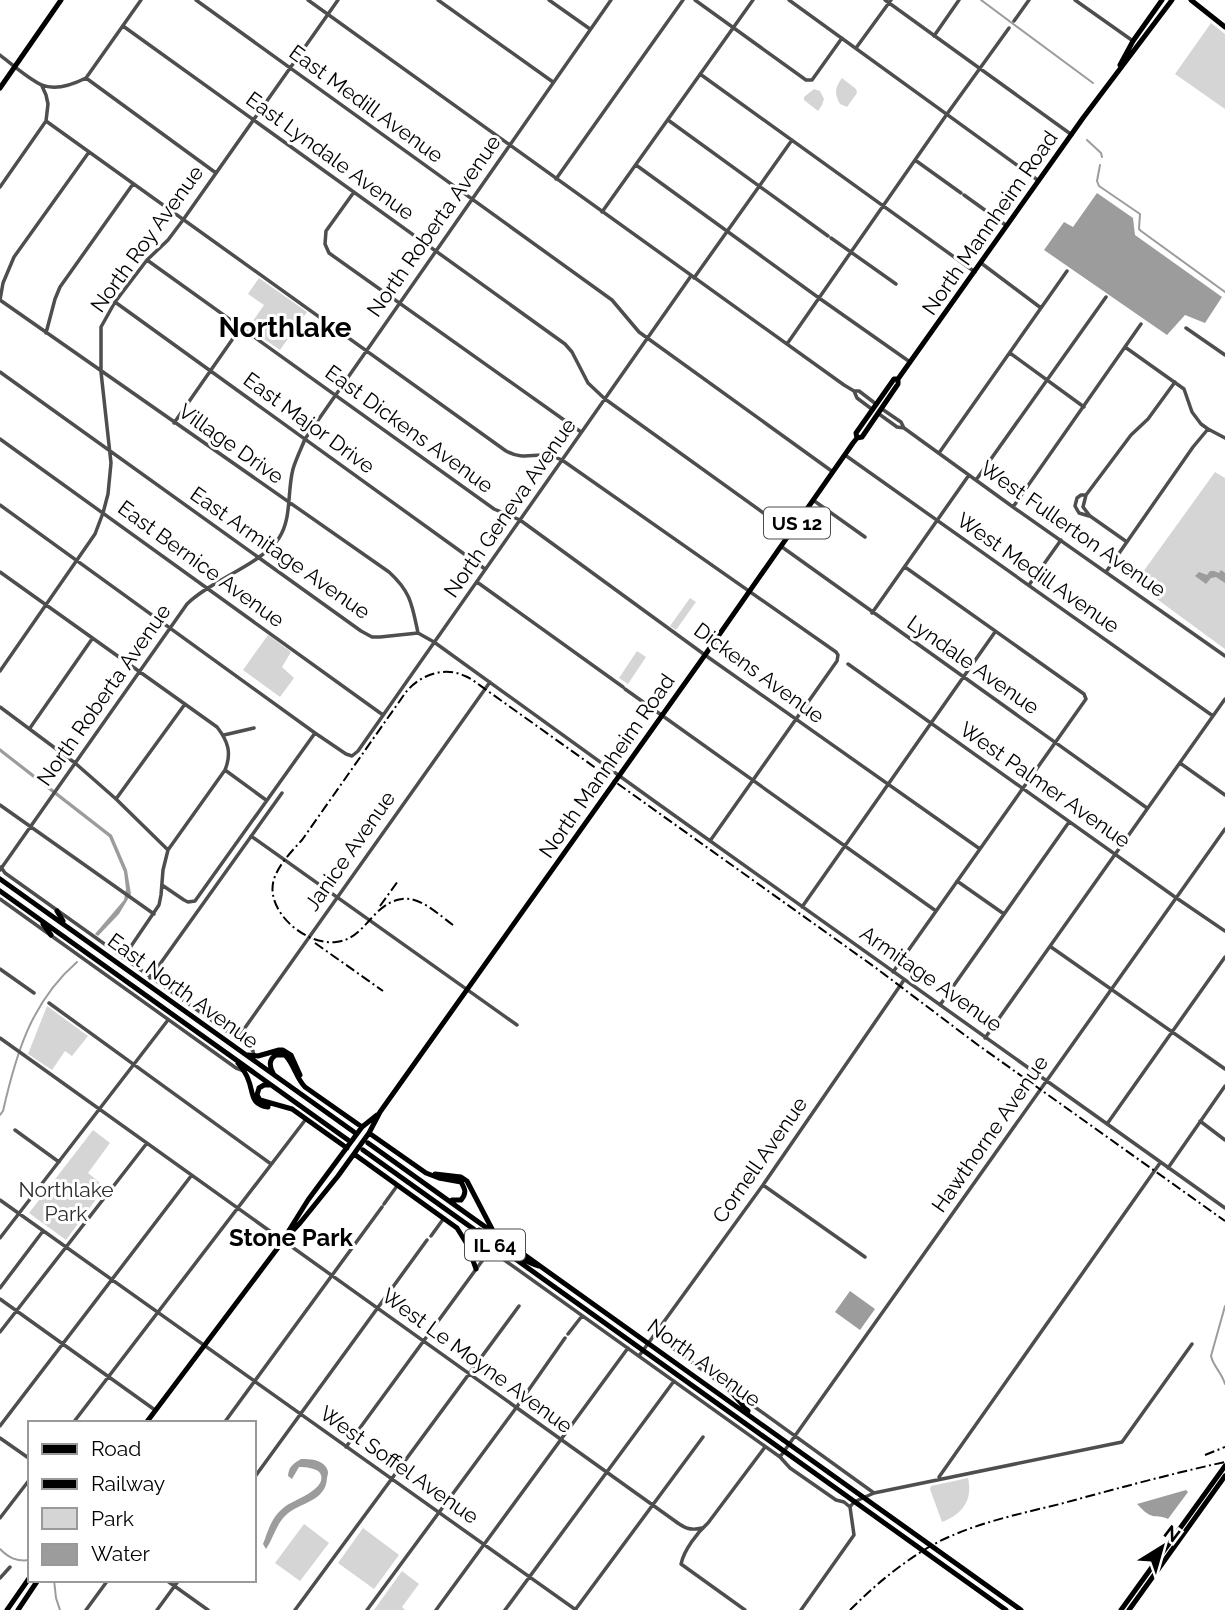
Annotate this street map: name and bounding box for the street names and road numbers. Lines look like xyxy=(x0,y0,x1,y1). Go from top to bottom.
street label: East Medill Avenue xyxy=(284,39,448,168)
street label: East Lyndale Avenue xyxy=(241,86,419,225)
street label: North Mannheim Road xyxy=(917,126,1063,320)
street label: North Roberta Avenue xyxy=(361,130,506,321)
street label: North Roy Avenue xyxy=(85,160,208,317)
street label: East Dickens Avenue xyxy=(320,359,498,498)
street label: East Major Drive xyxy=(239,367,380,479)
street label: Village Drive xyxy=(174,398,289,489)
street label: North Geneva Avenue xyxy=(438,413,581,602)
street label: West Fullerton Avenue xyxy=(976,455,1171,602)
street label: East Armitage Avenue xyxy=(186,481,375,624)
street label: East Bernice Avenue xyxy=(113,495,289,632)
street label: West Medill Avenue xyxy=(952,507,1124,638)
road number: US 12 xyxy=(764,508,830,538)
street label: North Roberta Avenue xyxy=(31,599,176,790)
street label: Lyndale Avenue xyxy=(903,610,1044,719)
street label: Dickens Avenue xyxy=(689,617,829,728)
street label: North Mannheim Road xyxy=(534,669,680,863)
street label: West Palmer Avenue xyxy=(955,716,1135,853)
street label: Janice Avenue xyxy=(299,786,400,915)
street label: Armitage Avenue xyxy=(855,920,1007,1037)
street label: East North Avenue xyxy=(103,927,264,1054)
street label: Hawthorne Avenue xyxy=(926,1050,1053,1217)
street label: Cornell Avenue xyxy=(707,1092,812,1228)
road number: IL 64 xyxy=(465,1230,525,1260)
street label: West Le Moyne Avenue xyxy=(377,1283,578,1438)
street label: North Avenue xyxy=(643,1313,766,1412)
street label: West Soffel Avenue xyxy=(315,1400,484,1529)

